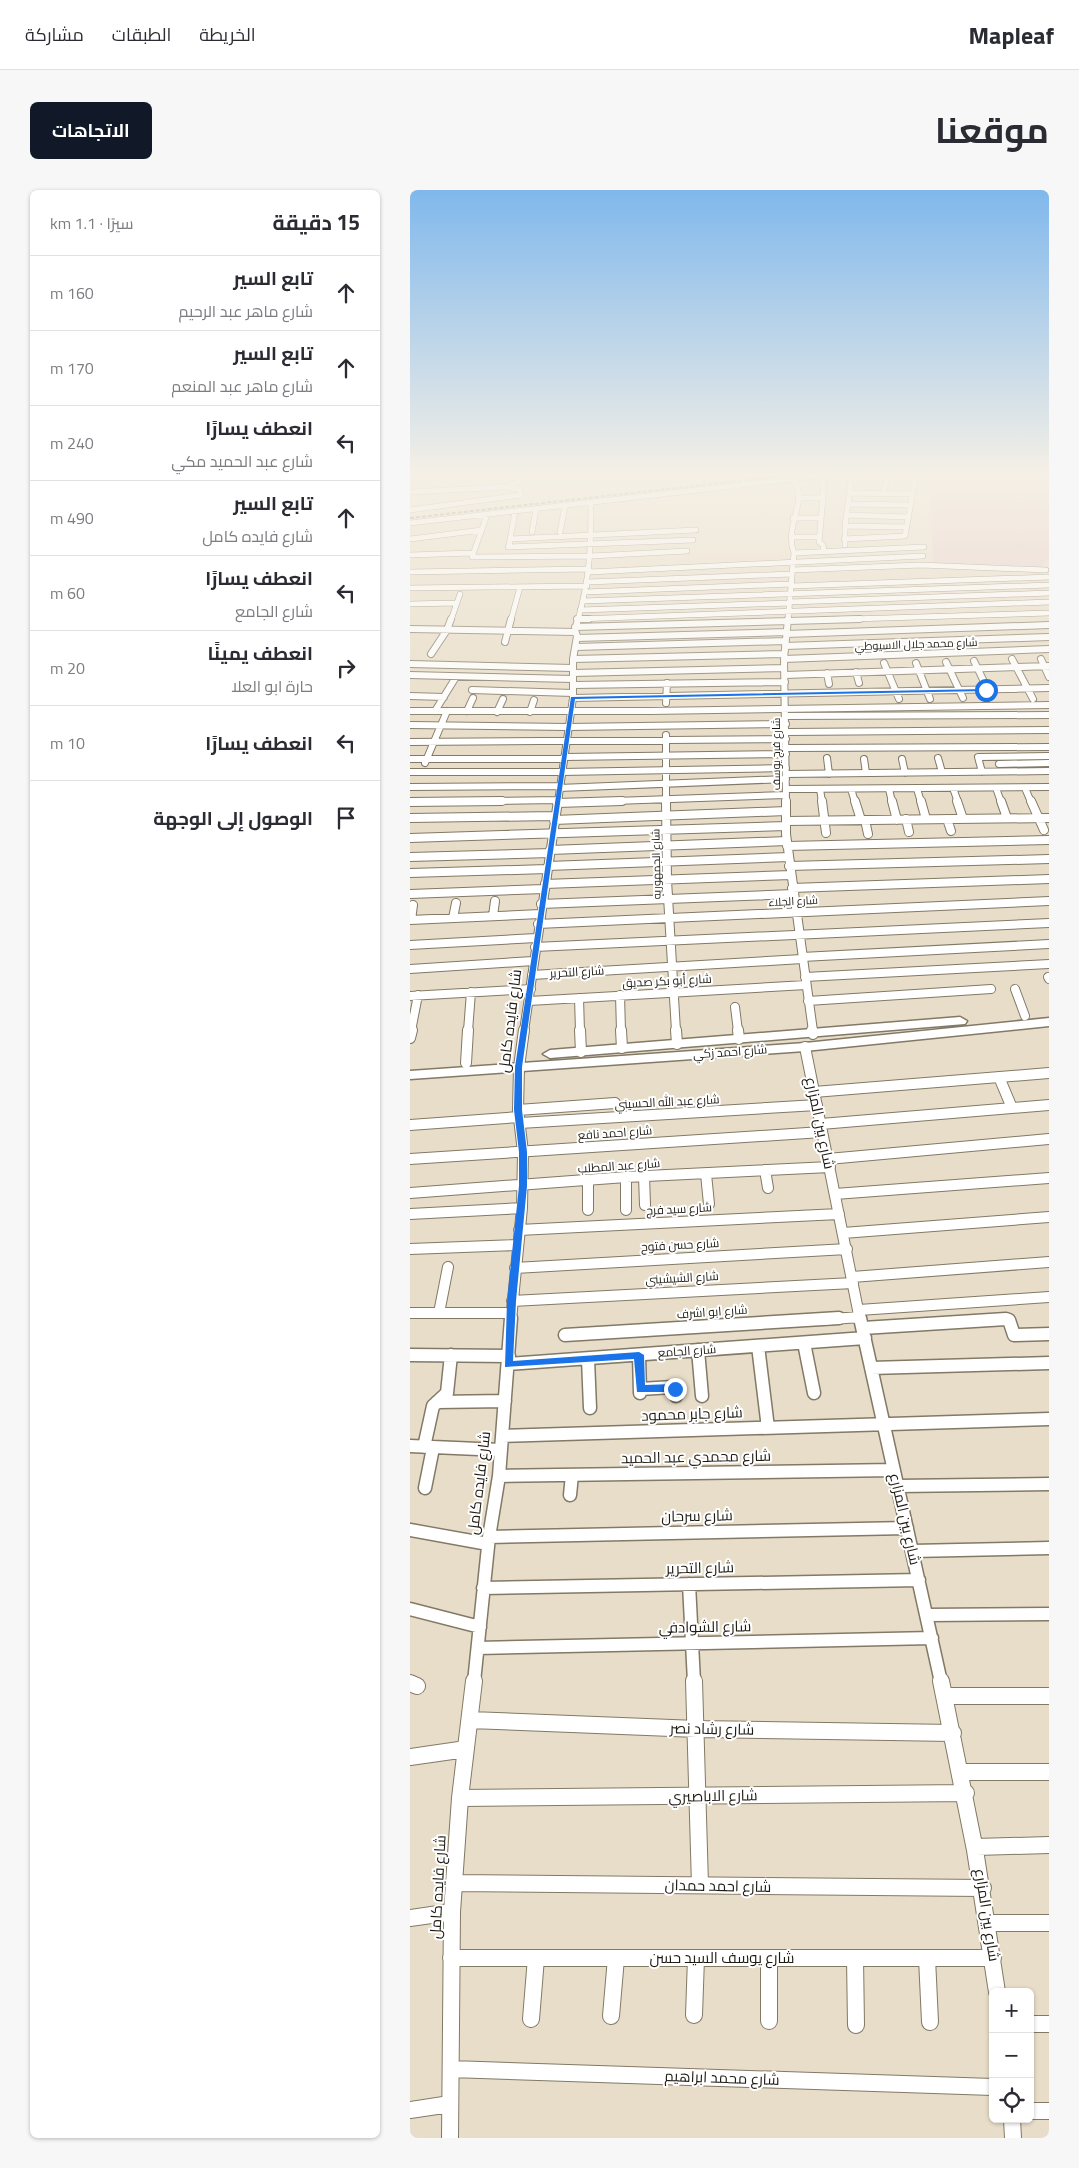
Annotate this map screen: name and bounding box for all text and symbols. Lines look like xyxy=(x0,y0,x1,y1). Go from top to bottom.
text: Mapleaf xyxy=(969,17,1054,53)
text: مشاركة xyxy=(25,21,84,48)
text: الطبقات xyxy=(112,21,171,48)
text: الخريطة xyxy=(199,21,256,48)
button: الاتجاهات xyxy=(30,102,152,159)
text: موقعنا xyxy=(935,103,1049,157)
text: 15 دقيقة xyxy=(272,206,360,238)
text: سيرًا · 1.1 km xyxy=(50,211,134,235)
text: تابع السير xyxy=(233,263,313,292)
icon: ahead xyxy=(332,279,360,307)
text: 160 m xyxy=(50,281,94,305)
text: شارع ماهر عبد الرحيم xyxy=(179,299,313,323)
text: تابع السير xyxy=(233,338,313,367)
icon: ahead xyxy=(332,354,360,382)
text: 170 m xyxy=(50,356,94,380)
text: شارع ماهر عبد المنعم xyxy=(171,374,313,398)
text: انعطف يسارًا xyxy=(205,413,313,442)
icon: left xyxy=(332,429,360,457)
text: 240 m xyxy=(50,431,94,455)
text: شارع عبد الحميد مكي xyxy=(171,449,313,473)
text: تابع السير xyxy=(233,488,313,517)
icon: ahead xyxy=(332,504,360,532)
text: 490 m xyxy=(50,506,94,530)
text: شارع فايده كامل xyxy=(202,524,313,548)
text: انعطف يسارًا xyxy=(205,563,313,592)
icon: left xyxy=(332,579,360,607)
text: 60 m xyxy=(50,581,85,605)
text: شارع الجامع xyxy=(235,599,313,623)
street label: شارع محمد جلال الاسيوطي xyxy=(854,634,978,655)
text: انعطف يمينًا xyxy=(208,638,313,667)
icon: right xyxy=(332,654,360,682)
text: 20 m xyxy=(50,656,85,680)
text: حارة ابو العلا xyxy=(231,674,313,698)
route start xyxy=(975,679,998,702)
street label: شارع فرج يوسف xyxy=(768,718,784,790)
text: انعطف يسارًا xyxy=(205,728,313,757)
icon: left xyxy=(332,729,360,757)
text: 10 m xyxy=(50,731,85,755)
text: الوصول إلى الوجهة xyxy=(153,803,313,832)
icon: arrive xyxy=(332,804,360,832)
street label: شارع الجمهوريه xyxy=(647,829,665,899)
street label: شارع الجلاء xyxy=(768,892,818,910)
street label: شارع التحرير xyxy=(548,961,605,982)
street label: شارع فايده كامل xyxy=(492,968,527,1074)
street label: شارع أبو بكر صديق xyxy=(622,969,712,992)
street label: شارع احمد زكي xyxy=(692,1039,768,1065)
street label: شارع بين المزارع xyxy=(800,1075,841,1171)
street label: شارع عبد الله الحسيني xyxy=(614,1089,720,1115)
street label: شارع احمد نافع xyxy=(577,1120,653,1145)
street label: شارع عبد المطلب xyxy=(577,1153,661,1178)
street label: شارع سيد فرج xyxy=(645,1197,713,1220)
street label: شارع حسن فتوح xyxy=(640,1233,720,1256)
street label: شارع الشيشيني xyxy=(645,1266,719,1290)
street label: شارع ابو اشرف xyxy=(676,1300,748,1323)
street label: شارع الجامع xyxy=(657,1339,717,1362)
route end xyxy=(664,1378,687,1401)
street label: شارع جابر محمود xyxy=(641,1400,743,1427)
street label: شارع فايده كامل xyxy=(461,1430,496,1536)
street label: شارع محمدي عبد الحميد xyxy=(621,1444,771,1470)
street label: شارع بين المزارع xyxy=(884,1471,927,1567)
street label: شارع سرحان xyxy=(661,1503,733,1528)
street label: شارع التحرير xyxy=(665,1555,734,1580)
street label: شارع الشوادفي xyxy=(658,1614,752,1640)
street label: شارع رشاد نصر xyxy=(669,1716,754,1741)
street label: شارع الاباصيري xyxy=(668,1783,758,1809)
street label: شارع فايده كامل xyxy=(423,1834,452,1939)
street label: شارع بين المزارع xyxy=(969,1867,1006,1963)
street label: شارع احمد حمدان xyxy=(664,1873,772,1898)
street label: شارع يوسف السيد حسن xyxy=(650,1946,794,1969)
map controls xyxy=(989,1988,1034,2123)
button: + xyxy=(989,1988,1034,2033)
button: − xyxy=(989,2033,1034,2078)
street label: شارع محمد ابراهيم xyxy=(664,2064,780,2091)
button: locate xyxy=(989,2078,1034,2123)

